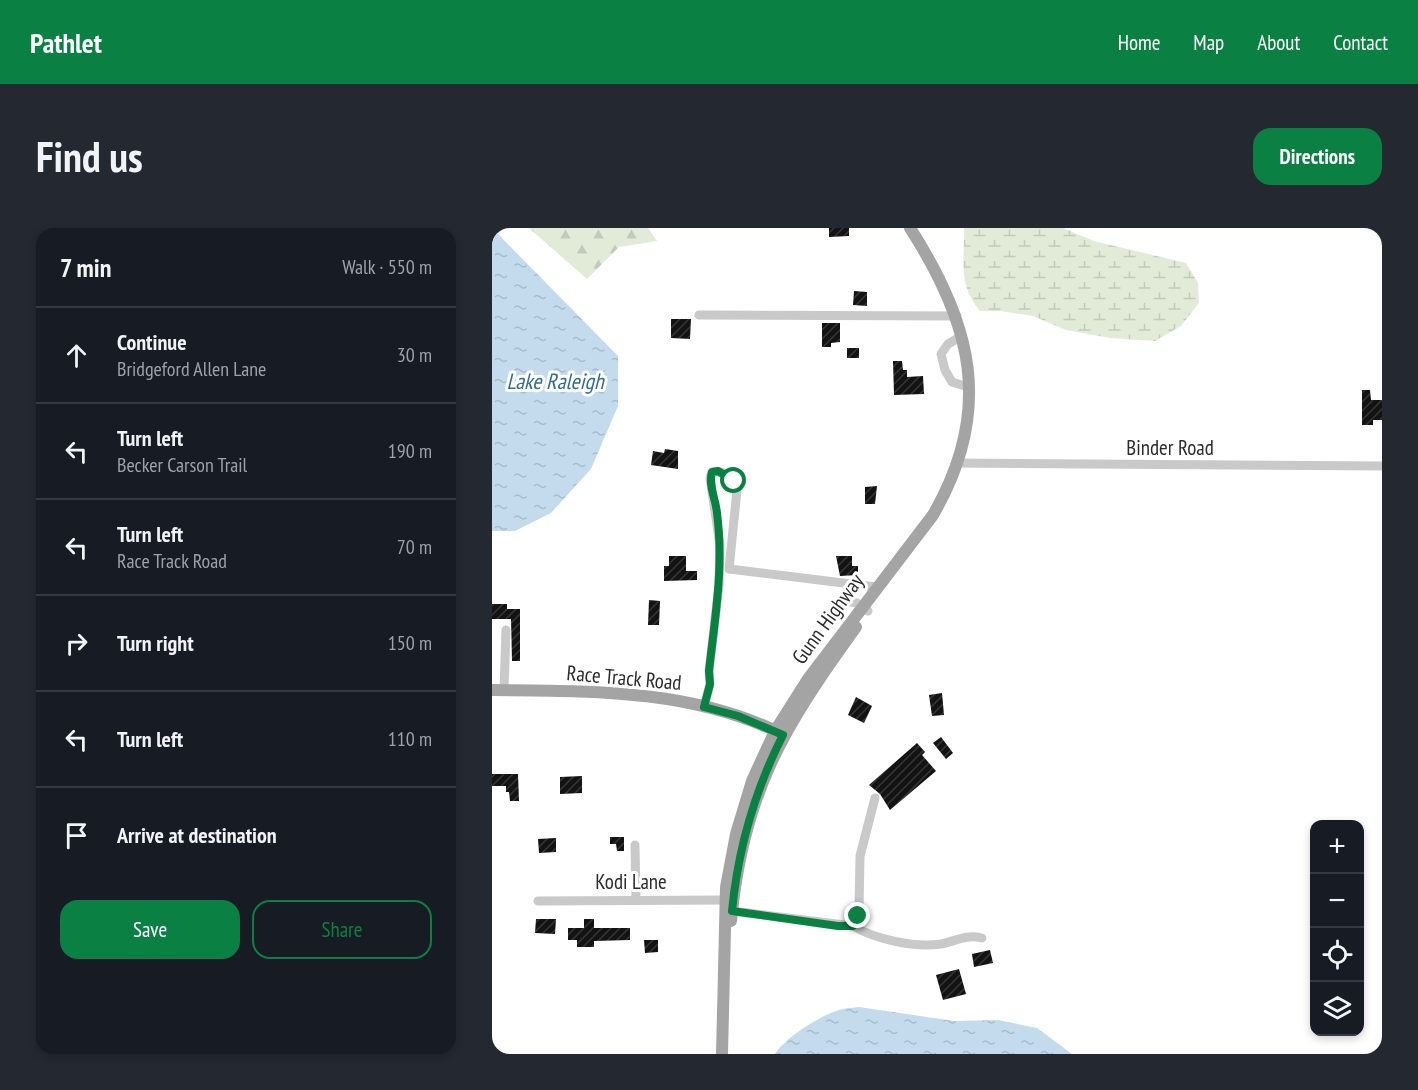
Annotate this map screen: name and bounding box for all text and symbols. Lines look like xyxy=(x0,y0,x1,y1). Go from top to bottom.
text: Pathlet xyxy=(30,24,102,61)
text: Home xyxy=(1118,29,1160,56)
text: Map xyxy=(1193,29,1224,56)
text: About xyxy=(1257,29,1300,56)
text: Contact xyxy=(1333,29,1388,56)
button: Directions xyxy=(1253,128,1382,185)
text: Find us xyxy=(36,129,143,184)
text: 7 min xyxy=(60,251,111,284)
text: Walk · 550 m xyxy=(342,254,432,280)
text: Continue xyxy=(117,328,187,356)
icon: ahead xyxy=(60,339,93,372)
text: 30 m xyxy=(397,342,432,368)
text: Bridgeford Allen Lane xyxy=(117,356,266,382)
water label: Lake Raleigh xyxy=(506,367,605,395)
text: Turn left xyxy=(117,424,183,452)
street label: Binder Road xyxy=(1126,434,1214,461)
icon: left xyxy=(60,435,93,468)
text: 190 m xyxy=(388,438,432,464)
text: Becker Carson Trail xyxy=(117,452,247,478)
route start xyxy=(720,467,746,493)
text: Turn left xyxy=(117,520,183,548)
icon: left xyxy=(60,531,93,564)
text: 70 m xyxy=(397,534,432,560)
text: Race Track Road xyxy=(117,548,227,574)
street label: Gunn Highway xyxy=(786,568,869,669)
icon: right xyxy=(60,627,93,660)
text: Turn right xyxy=(117,629,194,657)
text: 150 m xyxy=(388,630,432,656)
street label: Race Track Road xyxy=(565,659,683,696)
icon: left xyxy=(60,723,93,756)
text: Turn left xyxy=(117,725,183,753)
text: 110 m xyxy=(388,726,432,752)
icon: arrive xyxy=(60,819,93,852)
map controls xyxy=(1310,820,1364,1036)
button: + xyxy=(1310,820,1364,874)
text: Arrive at destination xyxy=(117,821,277,849)
street label: Kodi Lane xyxy=(595,868,667,895)
button: − xyxy=(1310,874,1364,928)
button: Save xyxy=(60,900,240,959)
button: Share xyxy=(252,900,432,959)
route end xyxy=(844,902,870,928)
button: locate xyxy=(1310,928,1364,982)
button: layers xyxy=(1310,982,1364,1036)

